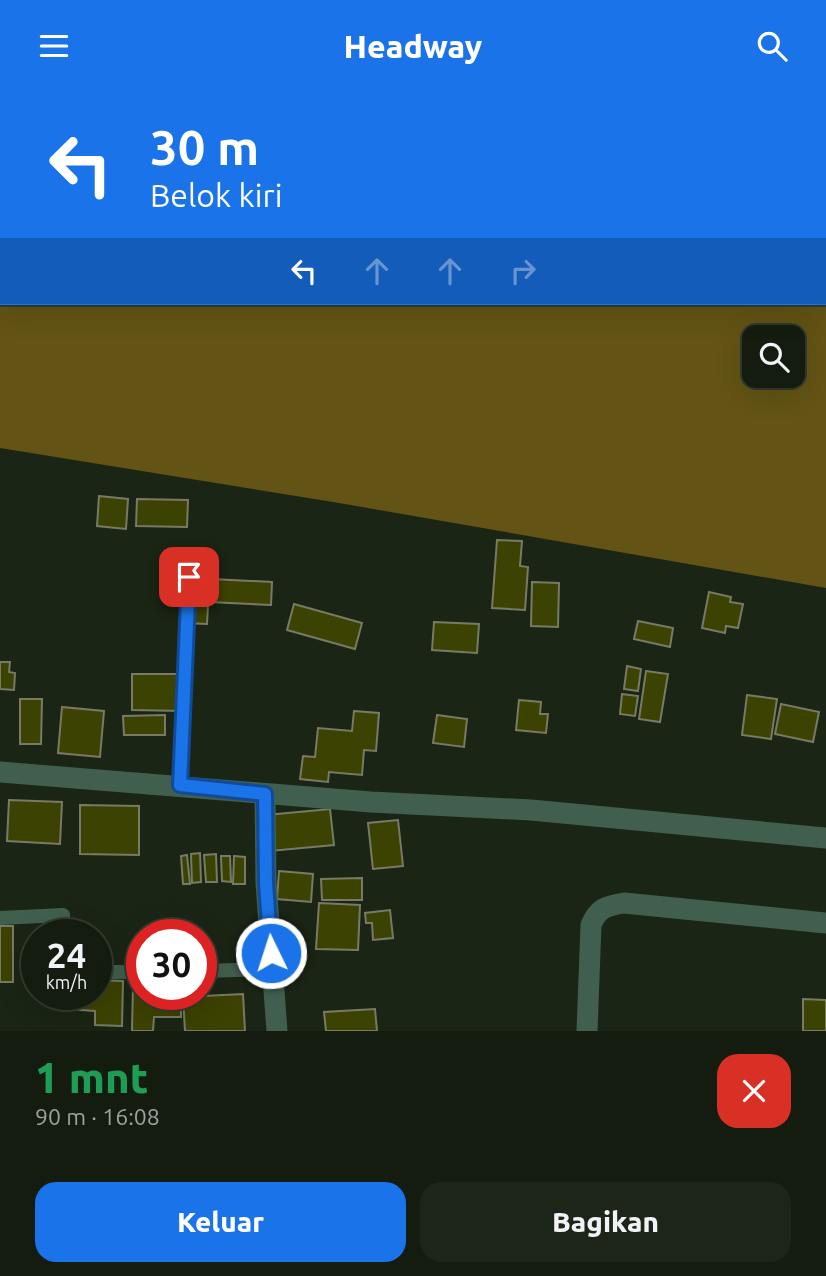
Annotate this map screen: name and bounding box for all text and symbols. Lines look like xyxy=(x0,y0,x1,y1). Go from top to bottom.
icon: menu xyxy=(35,27,73,65)
icon: search xyxy=(753,27,791,65)
text: Headway xyxy=(344,28,482,64)
icon: left xyxy=(35,119,126,210)
text: 30 m xyxy=(150,119,259,174)
text: Belok kiri xyxy=(150,177,282,213)
icon: left xyxy=(285,252,323,290)
icon: ahead xyxy=(358,252,396,290)
icon: ahead xyxy=(431,252,469,290)
icon: right xyxy=(504,252,542,290)
map controls xyxy=(742,325,805,388)
button: search xyxy=(742,325,805,388)
pin xyxy=(159,547,219,607)
icon: arrive xyxy=(170,558,208,596)
position arrow xyxy=(234,916,308,990)
speed limit sign: 30 xyxy=(126,919,217,1010)
text: 24 xyxy=(47,935,86,975)
text: km/h xyxy=(46,972,87,992)
text: 1 mnt xyxy=(35,1054,148,1101)
button: close xyxy=(717,1054,791,1128)
text: 90 m · 16:08 xyxy=(35,1104,160,1129)
button: Keluar xyxy=(35,1182,406,1262)
button: Bagikan xyxy=(420,1182,791,1262)

